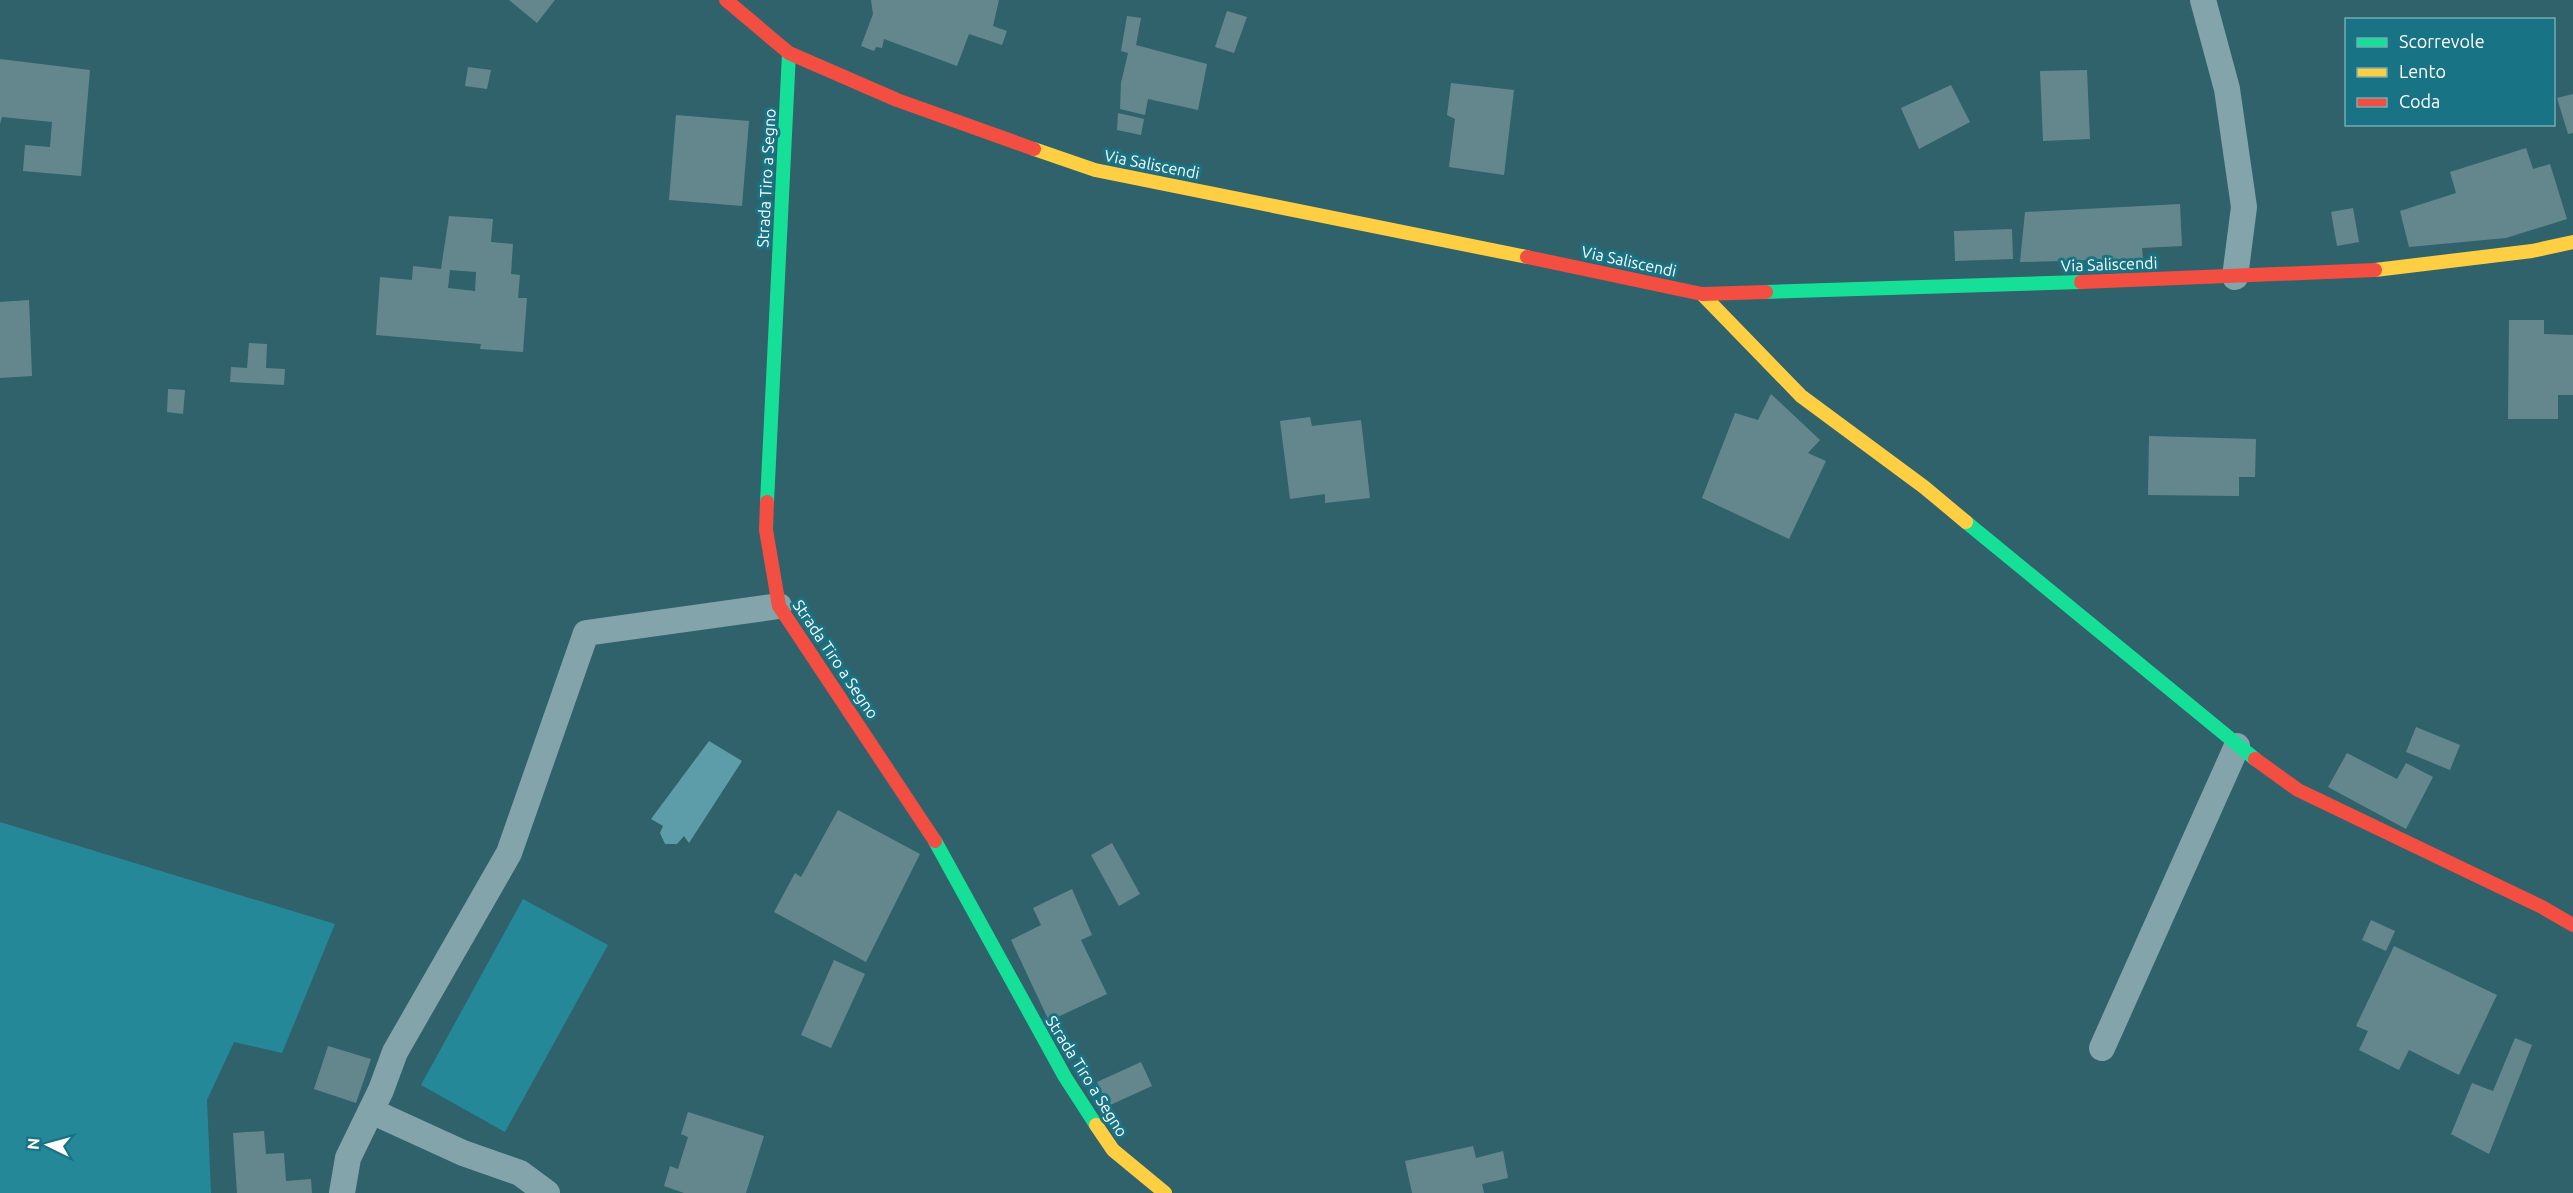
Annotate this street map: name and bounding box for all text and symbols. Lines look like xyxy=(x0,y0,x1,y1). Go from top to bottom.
legend xyxy=(2345,18,2555,126)
text: Scorrevole xyxy=(2399,31,2485,51)
text: Lento xyxy=(2399,61,2446,81)
text: Coda xyxy=(2399,91,2440,111)
street label: Strada Tiro a Segno xyxy=(753,108,779,248)
street label: Via Saliscendi xyxy=(1103,146,1201,182)
street label: Via Saliscendi xyxy=(1580,242,1678,280)
street label: Via Saliscendi xyxy=(2060,253,2158,275)
street label: Strada Tiro a Segno xyxy=(790,596,882,722)
street label: Strada Tiro a Segno xyxy=(1042,1012,1132,1140)
north arrow xyxy=(18,1115,78,1175)
text: N xyxy=(24,1137,43,1150)

